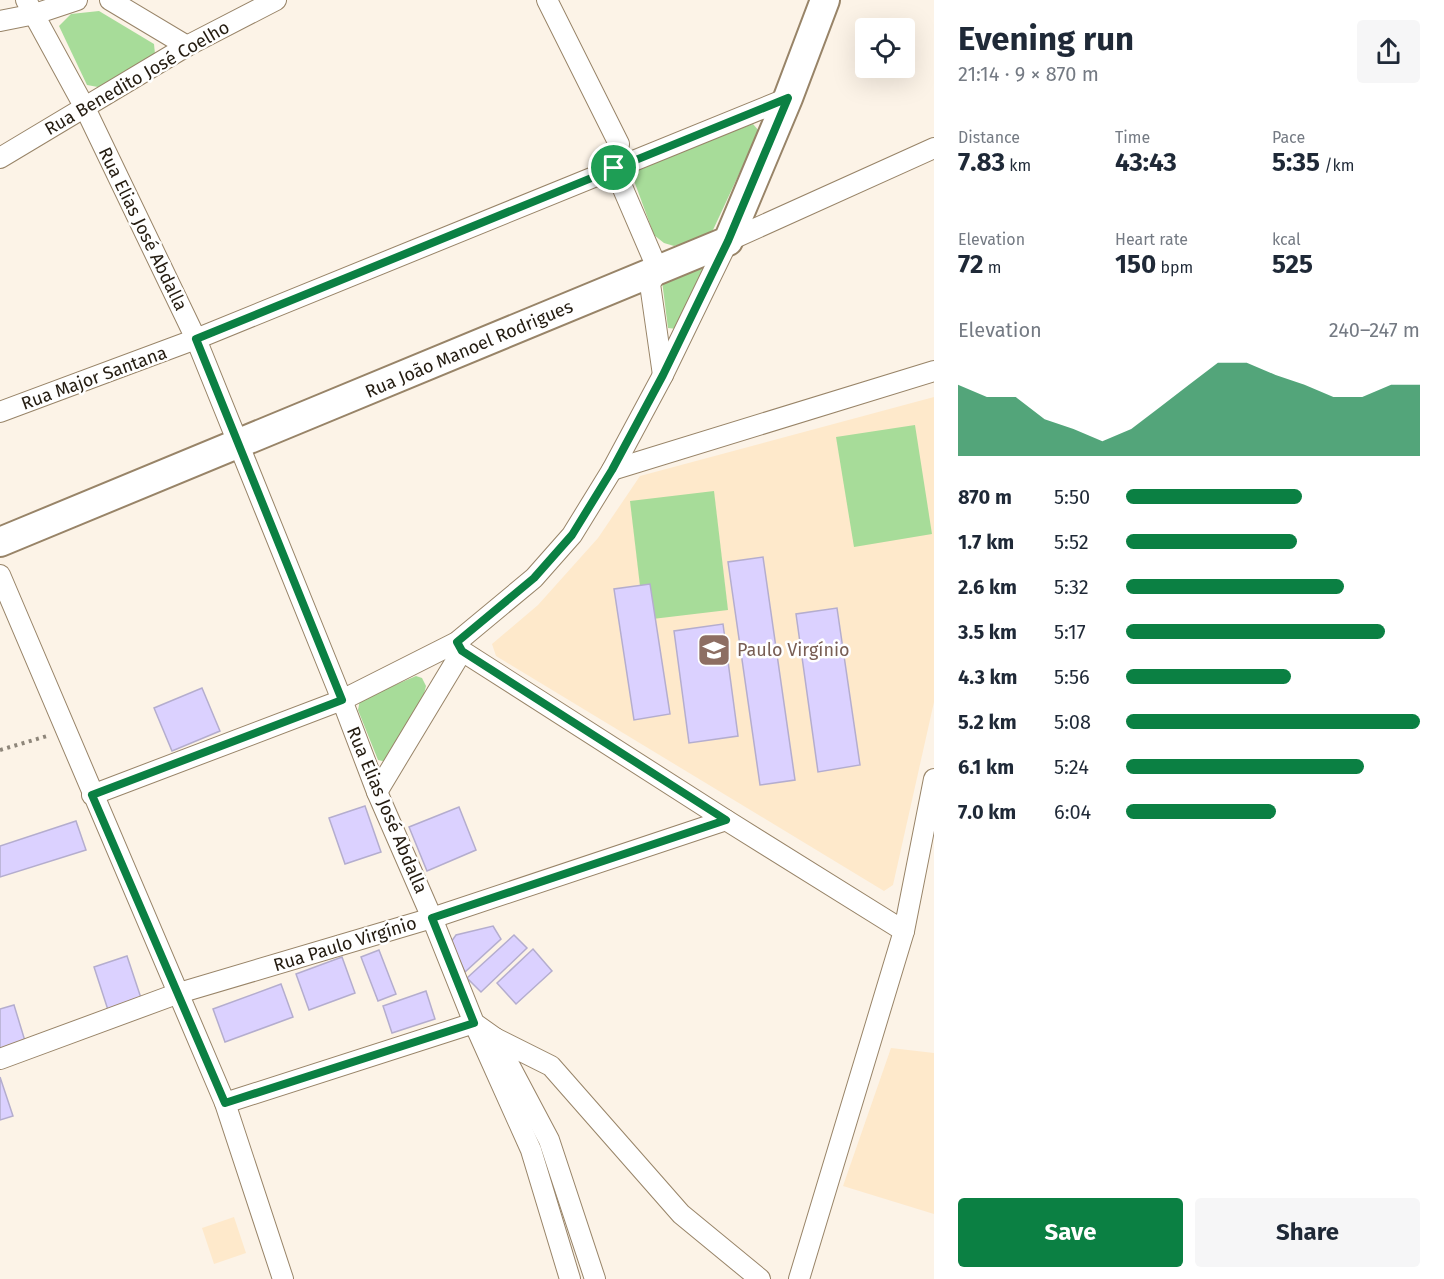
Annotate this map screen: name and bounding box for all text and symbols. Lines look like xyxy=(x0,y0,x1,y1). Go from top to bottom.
street label: Rua Benedito José Coelho xyxy=(41,16,233,140)
map controls xyxy=(855,18,915,78)
button: locate xyxy=(855,18,915,78)
text: Evening run xyxy=(958,19,1134,59)
button: share xyxy=(1357,20,1420,83)
text: 21:14 · 9 × 870 m xyxy=(958,62,1099,86)
text: Distance xyxy=(958,128,1020,147)
text: Time xyxy=(1115,128,1150,147)
text: Pace xyxy=(1272,128,1305,147)
pin xyxy=(588,142,639,193)
street label: Rua Elias José Abdalla xyxy=(94,144,192,314)
text: 7.83 xyxy=(958,147,1005,178)
text: 43:43 xyxy=(1115,147,1177,178)
text: 5:35 xyxy=(1272,147,1320,178)
icon: arrive xyxy=(597,151,630,184)
text: km xyxy=(1005,156,1031,175)
text: /km xyxy=(1320,156,1355,175)
text: Elevation xyxy=(958,230,1025,249)
text: Heart rate xyxy=(1115,230,1188,249)
text: kcal xyxy=(1272,230,1301,249)
text: 72 xyxy=(958,249,983,280)
text: 150 xyxy=(1115,249,1156,280)
text: 525 xyxy=(1272,249,1313,280)
text: m xyxy=(983,258,1001,277)
text: bpm xyxy=(1156,258,1193,277)
street label: Rua João Manoel Rodrigues xyxy=(362,295,576,403)
text: Elevation xyxy=(958,318,1042,342)
text: 240–247 m xyxy=(1329,318,1420,342)
street label: Rua Major Santana xyxy=(18,341,170,415)
text: 870 m xyxy=(958,485,1012,509)
text: 5:50 xyxy=(1054,485,1090,509)
text: 1.7 km xyxy=(958,530,1014,554)
text: 5:52 xyxy=(1054,530,1089,554)
text: 2.6 km xyxy=(958,575,1017,599)
text: 5:32 xyxy=(1054,575,1089,599)
text: 3.5 km xyxy=(958,620,1017,644)
text: 5:17 xyxy=(1054,620,1086,644)
school or university icon: Paulo Virgínio xyxy=(696,632,732,668)
place label: Paulo Virgínio xyxy=(737,639,850,661)
text: 4.3 km xyxy=(958,665,1018,689)
text: 5:56 xyxy=(1054,665,1090,689)
text: 5.2 km xyxy=(958,710,1017,734)
text: 5:08 xyxy=(1054,710,1091,734)
street label: Rua Elias José Abdalla xyxy=(342,723,432,897)
text: 6.1 km xyxy=(958,755,1014,779)
text: 5:24 xyxy=(1054,755,1089,779)
text: 7.0 km xyxy=(958,800,1016,824)
text: 6:04 xyxy=(1054,800,1091,824)
street label: Rua Paulo Virgínio xyxy=(271,912,419,976)
button: Save xyxy=(958,1198,1183,1267)
button: Share xyxy=(1195,1198,1420,1267)

